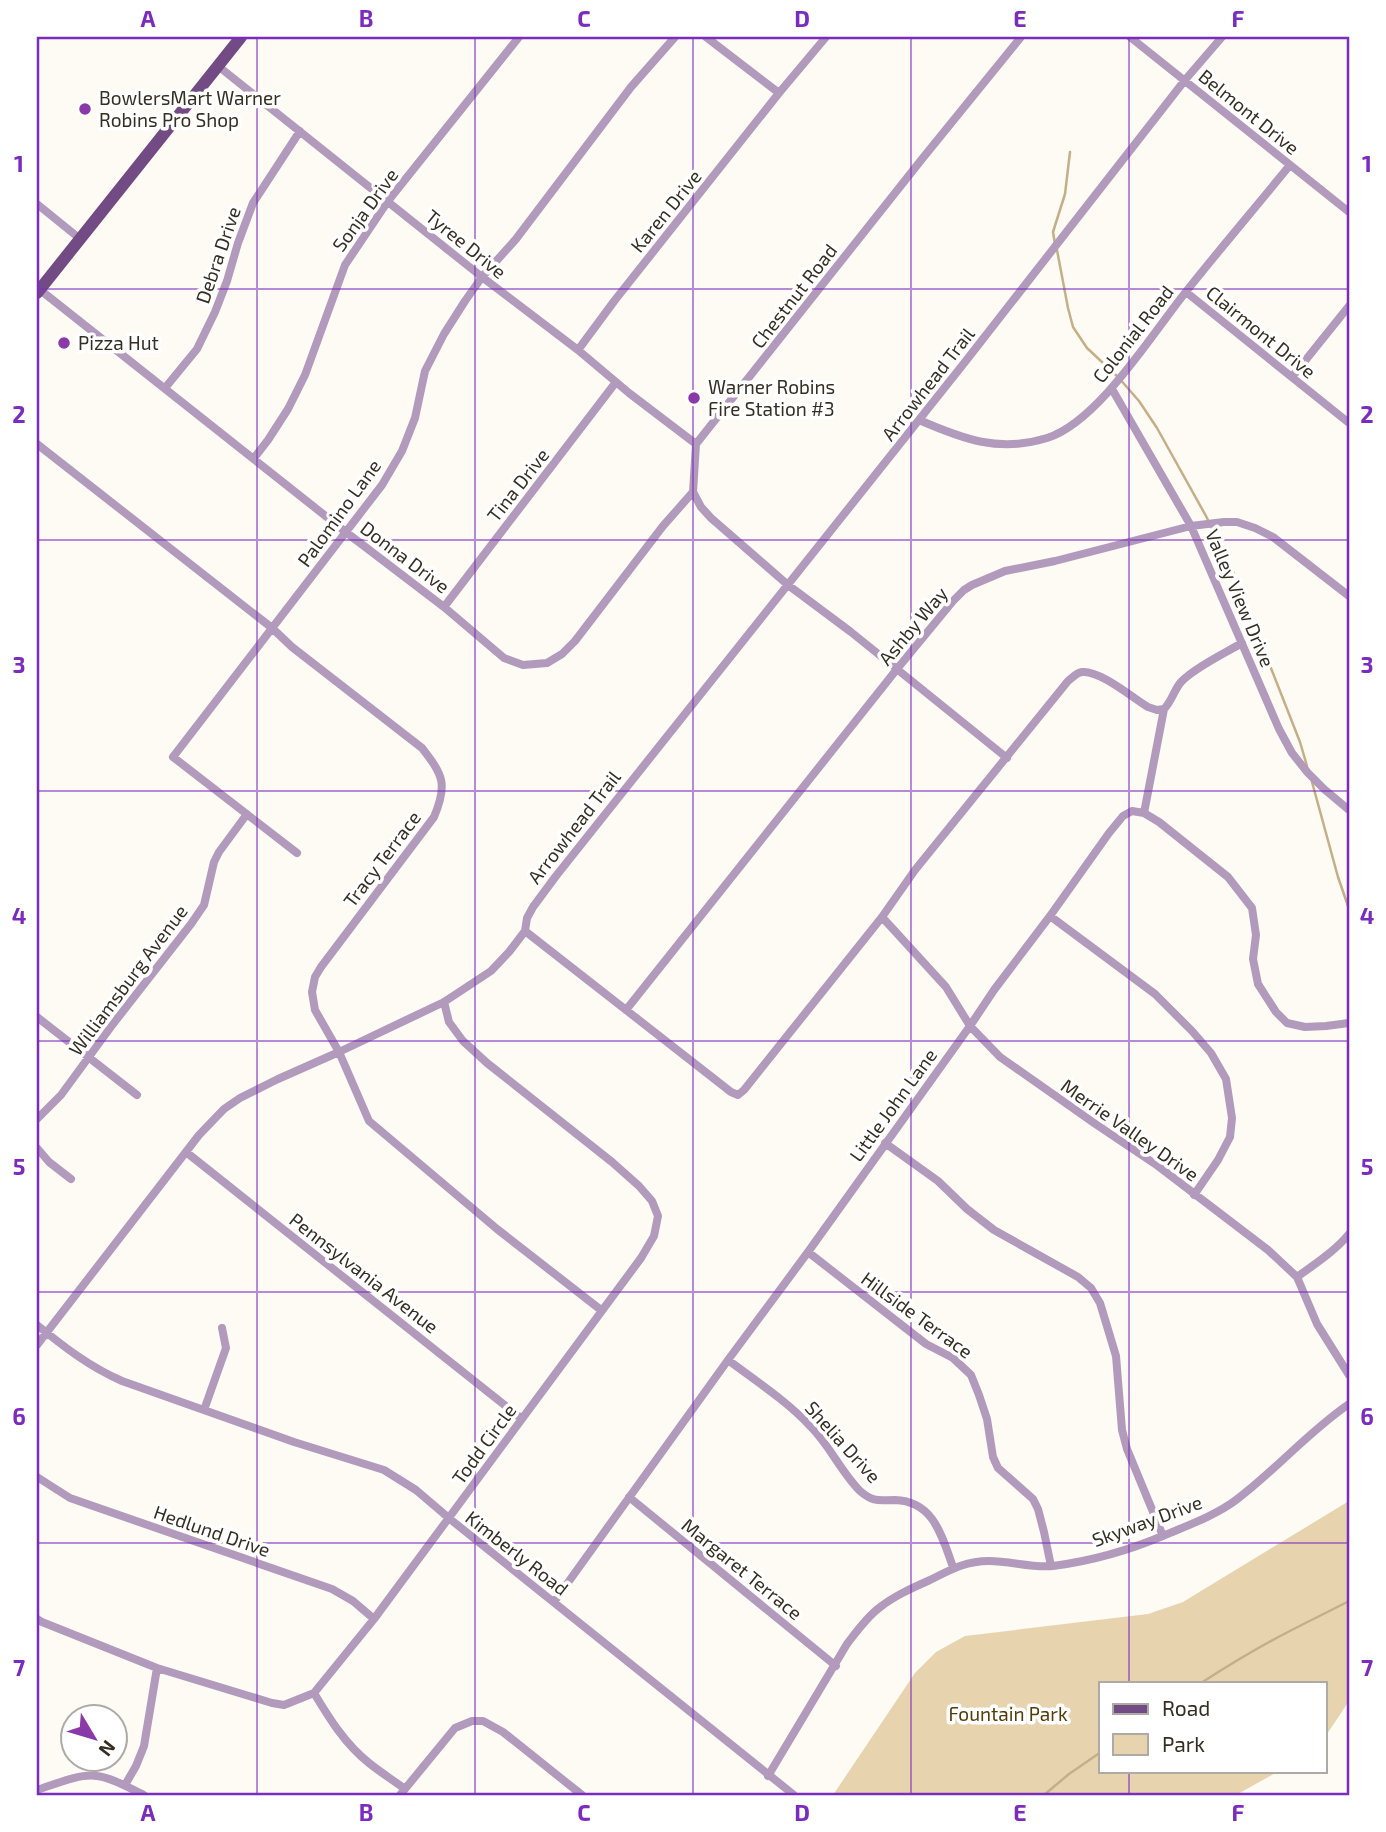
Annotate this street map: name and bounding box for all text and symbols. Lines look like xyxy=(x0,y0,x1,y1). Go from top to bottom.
text: A xyxy=(140,4,156,32)
text: B xyxy=(359,4,373,32)
text: C xyxy=(577,4,591,32)
text: D xyxy=(794,4,810,32)
text: E xyxy=(1013,4,1027,32)
text: F xyxy=(1232,4,1245,32)
street label: Belmont Drive xyxy=(1194,64,1304,159)
place label: BowlersMart Warner Robins Pro Shop xyxy=(99,86,281,131)
marker: BowlersMart Warner Robins Pro Shop xyxy=(77,101,93,117)
text: 1 xyxy=(14,149,24,177)
text: 1 xyxy=(1362,149,1372,177)
street label: Sonja Drive xyxy=(327,164,402,256)
street label: Karen Drive xyxy=(625,165,706,257)
street label: Debra Drive xyxy=(190,203,245,306)
street label: Tyree Drive xyxy=(421,204,511,283)
street label: Chestnut Road xyxy=(746,239,841,352)
street label: Colonial Road xyxy=(1087,280,1178,387)
street label: Clairmont Drive xyxy=(1202,280,1321,383)
street label: Arrowhead Trail xyxy=(876,322,979,445)
place label: Pizza Hut xyxy=(78,331,159,354)
marker: Pizza Hut xyxy=(56,335,72,351)
place label: Warner Robins Fire Station #3 xyxy=(708,375,835,420)
marker: Warner Robins Fire Station #3 xyxy=(686,390,702,406)
text: 2 xyxy=(12,400,26,428)
text: 2 xyxy=(1360,400,1374,428)
street label: Tina Drive xyxy=(482,443,553,526)
street label: Palomino Lane xyxy=(292,455,385,571)
street label: Donna Drive xyxy=(356,516,454,597)
street label: Valley View Drive xyxy=(1201,525,1280,670)
street label: Ashby Way xyxy=(873,582,952,670)
text: 3 xyxy=(12,650,26,678)
text: 3 xyxy=(1360,650,1374,678)
street label: Arrowhead Trail xyxy=(522,765,625,888)
street label: Tracy Terrace xyxy=(338,806,425,911)
street label: Williamsburg Avenue xyxy=(63,900,192,1060)
text: 4 xyxy=(12,901,26,929)
text: 4 xyxy=(1360,901,1374,929)
street label: Little John Lane xyxy=(844,1044,941,1166)
street label: Merrie Valley Drive xyxy=(1057,1074,1204,1186)
text: 5 xyxy=(13,1152,25,1180)
text: 5 xyxy=(1361,1152,1373,1180)
street label: Pennsylvania Avenue xyxy=(285,1207,443,1338)
street label: Hillside Terrace xyxy=(857,1266,977,1363)
street label: Shelia Drive xyxy=(801,1396,886,1487)
street label: Todd Circle xyxy=(447,1399,520,1488)
text: 6 xyxy=(12,1402,26,1430)
text: 6 xyxy=(1360,1402,1374,1430)
street label: Skyway Drive xyxy=(1089,1490,1205,1551)
street label: Hedlund Drive xyxy=(151,1500,273,1561)
street label: Kimberly Road xyxy=(461,1505,573,1600)
street label: Margaret Terrace xyxy=(677,1513,807,1624)
text: 7 xyxy=(13,1653,25,1681)
text: 7 xyxy=(1361,1653,1373,1681)
legend xyxy=(1099,1682,1326,1772)
text: Road xyxy=(1162,1695,1210,1720)
north arrow xyxy=(60,1702,130,1772)
park label: Fountain Park xyxy=(948,1702,1068,1725)
text: Park xyxy=(1162,1731,1205,1756)
text: N xyxy=(95,1736,121,1761)
text: A xyxy=(140,1798,156,1826)
text: B xyxy=(359,1798,373,1826)
text: C xyxy=(577,1798,591,1826)
text: D xyxy=(794,1798,810,1826)
text: E xyxy=(1013,1798,1027,1826)
text: F xyxy=(1232,1798,1245,1826)

